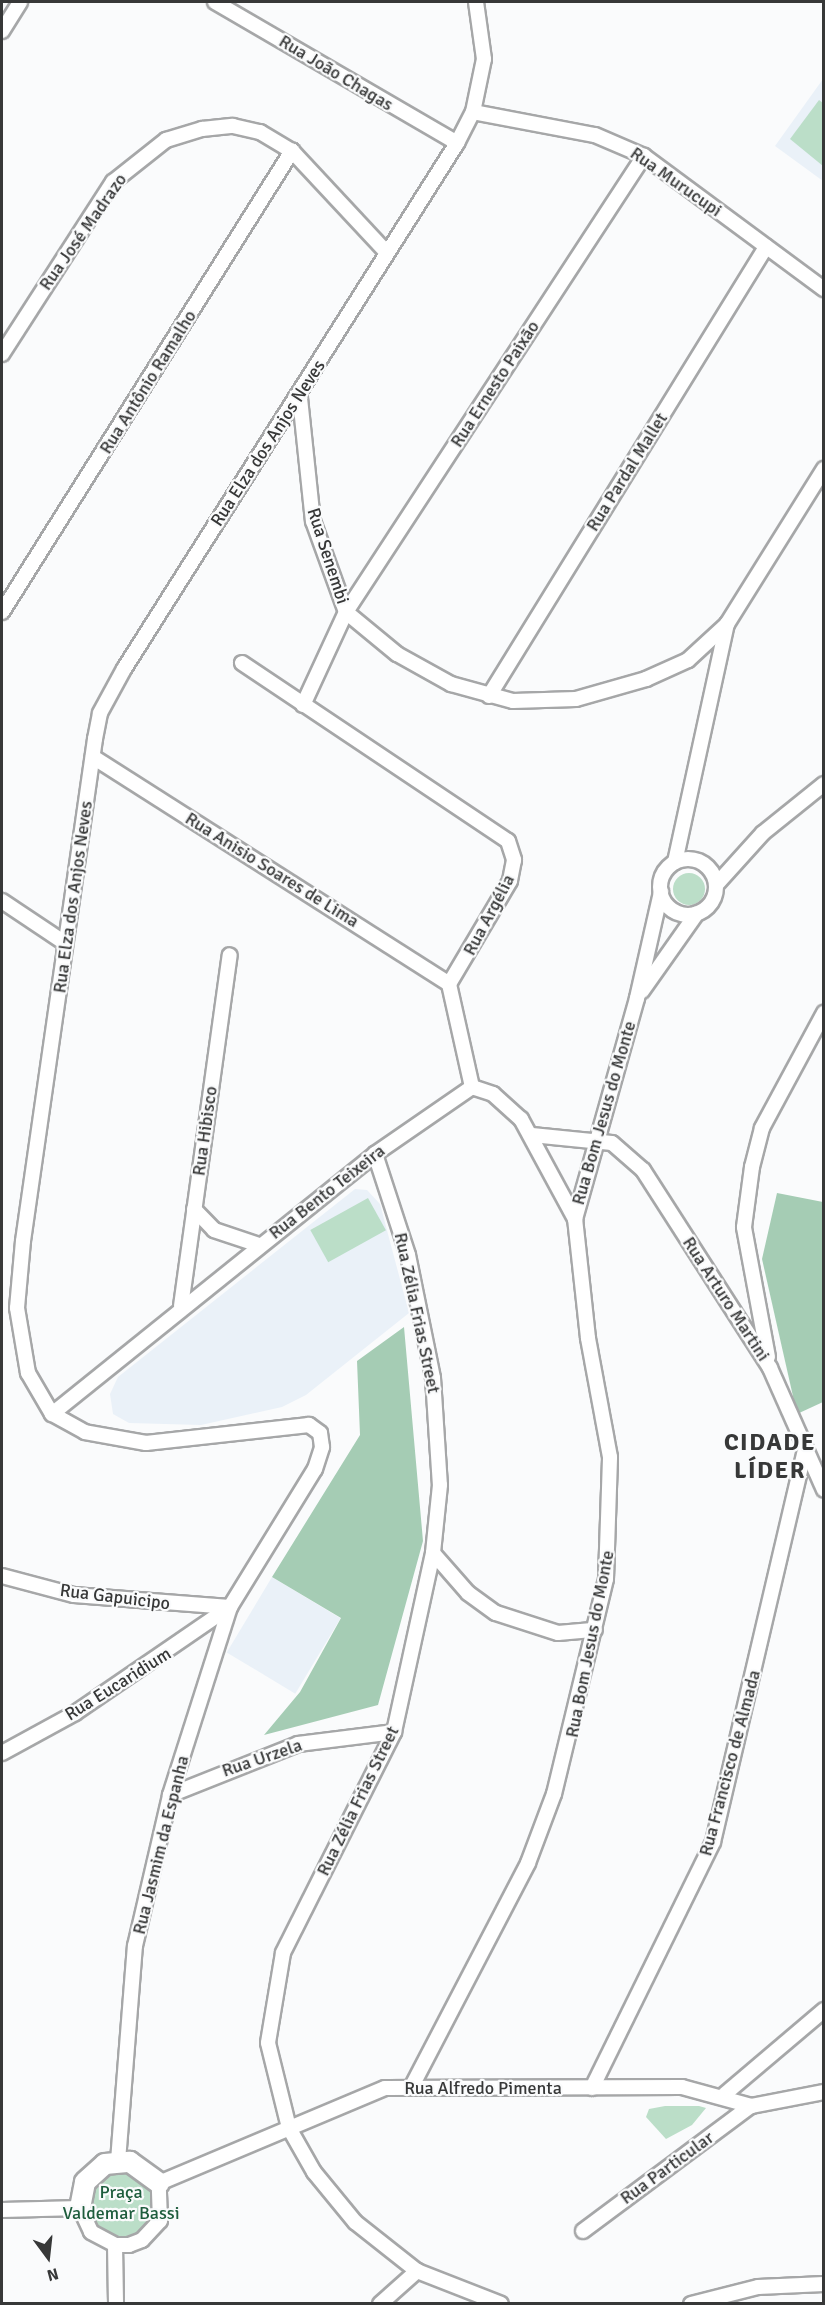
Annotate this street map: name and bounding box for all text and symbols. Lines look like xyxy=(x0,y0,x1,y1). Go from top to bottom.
street label: Rua João Chagas xyxy=(275,30,397,116)
street label: Rua Murucupi xyxy=(626,142,726,222)
street label: Rua José Madrazo xyxy=(35,169,131,295)
street label: Rua Antônio Ramalho xyxy=(95,306,201,458)
street label: Rua Ernesto Paixão xyxy=(446,317,544,451)
street label: Rua Elza dos Anjos Neves xyxy=(206,356,330,530)
street label: Rua Pardal Mallet xyxy=(582,409,672,535)
street label: Rua Senembi xyxy=(302,505,354,607)
street label: Rua Elza dos Anjos Neves xyxy=(49,799,97,995)
street label: Rua Anisio Soares de Lima xyxy=(181,808,363,932)
street label: Rua Argélia xyxy=(459,871,519,959)
street label: Rua Bom Jesus do Monte xyxy=(567,1019,641,1207)
street label: Rua Hibisco xyxy=(188,1085,222,1177)
street label: Rua Bento Teixeira xyxy=(265,1140,389,1244)
street label: Rua Zélia Frias Street xyxy=(389,1231,445,1395)
street label: Rua Arturo Martini xyxy=(678,1233,774,1365)
district label: CIDADE LÍDER xyxy=(724,1429,816,1485)
street label: Rua Bom Jesus do Monte xyxy=(561,1549,619,1739)
street label: Rua Gapuicipo xyxy=(59,1580,171,1614)
street label: Rua Eucaridium xyxy=(61,1643,175,1725)
street label: Rua Francisco de Almada xyxy=(695,1668,765,1858)
street label: Rua Zélia Frias Street xyxy=(312,1723,404,1879)
street label: Rua Urzela xyxy=(219,1734,305,1782)
street label: Rua Jasmim da Espanha xyxy=(128,1753,194,1937)
street label: Rua Alfredo Pimenta xyxy=(404,2077,562,2099)
street label: Rua Particular xyxy=(616,2127,718,2209)
park label: Praça Valdemar Bassi xyxy=(62,2182,180,2224)
north arrow xyxy=(18,2227,78,2287)
text: N xyxy=(45,2263,61,2285)

